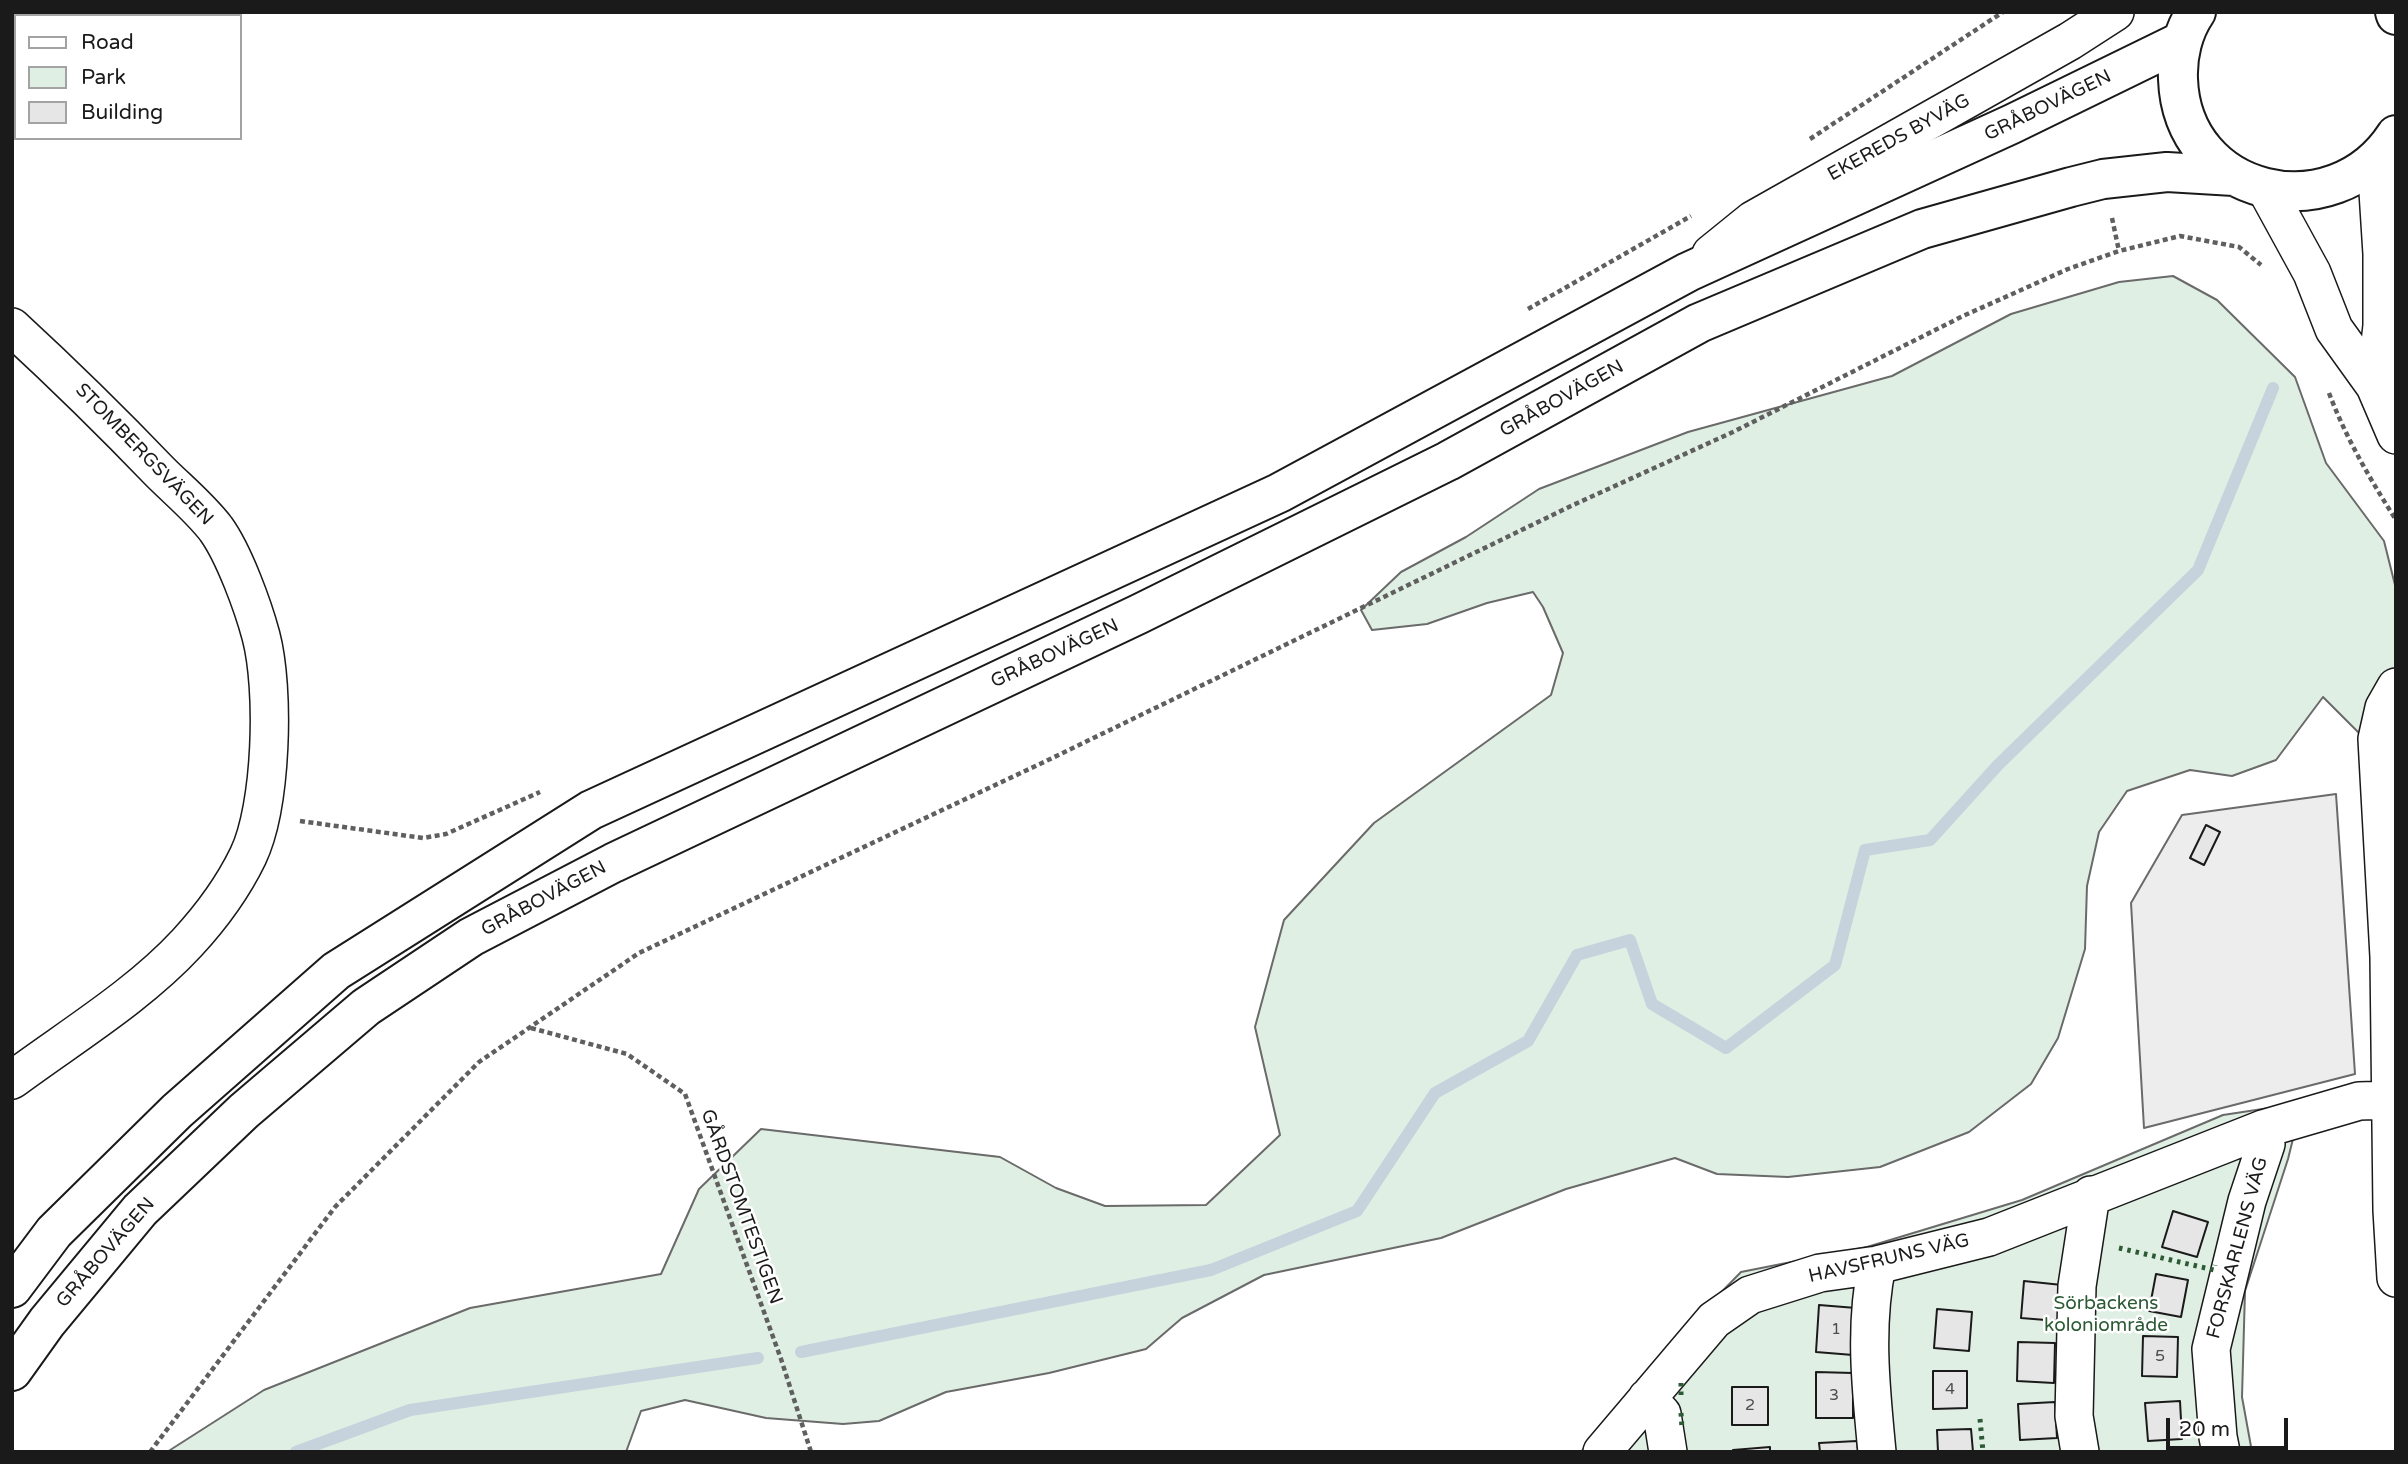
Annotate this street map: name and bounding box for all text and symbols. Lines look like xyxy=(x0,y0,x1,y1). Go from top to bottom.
legend xyxy=(14,14,242,140)
text: Road xyxy=(81,30,134,55)
text: Park xyxy=(81,65,126,90)
street label: GRÅBOVÄGEN xyxy=(1981,65,2115,147)
street label: EKEREDS BYVÄG xyxy=(1824,89,1974,187)
text: Building xyxy=(81,100,163,125)
street label: GRÅBOVÄGEN xyxy=(1496,355,1628,443)
street label: STOMBERGSVÄGEN xyxy=(70,379,218,531)
street label: GRÅBOVÄGEN xyxy=(987,614,1123,694)
street label: GRÅBOVÄGEN xyxy=(478,856,610,942)
street label: GÅRDSTOMTESTIGEN xyxy=(695,1106,787,1308)
street label: FORSKARLENS VÄG xyxy=(2203,1154,2273,1342)
street label: GRÅBOVÄGEN xyxy=(52,1193,160,1313)
street label: HAVSFRUNS VÄG xyxy=(1806,1229,1972,1289)
park label: Sörbackens koloniområde xyxy=(2044,1293,2168,1337)
house number: 1 xyxy=(1831,1320,1841,1340)
house number: 5 xyxy=(2155,1347,2165,1367)
house number: 4 xyxy=(1945,1380,1955,1400)
house number: 3 xyxy=(1829,1386,1839,1406)
house number: 2 xyxy=(1745,1396,1755,1416)
scale bar xyxy=(2170,1404,2292,1448)
text: 20 m xyxy=(2179,1417,2230,1442)

